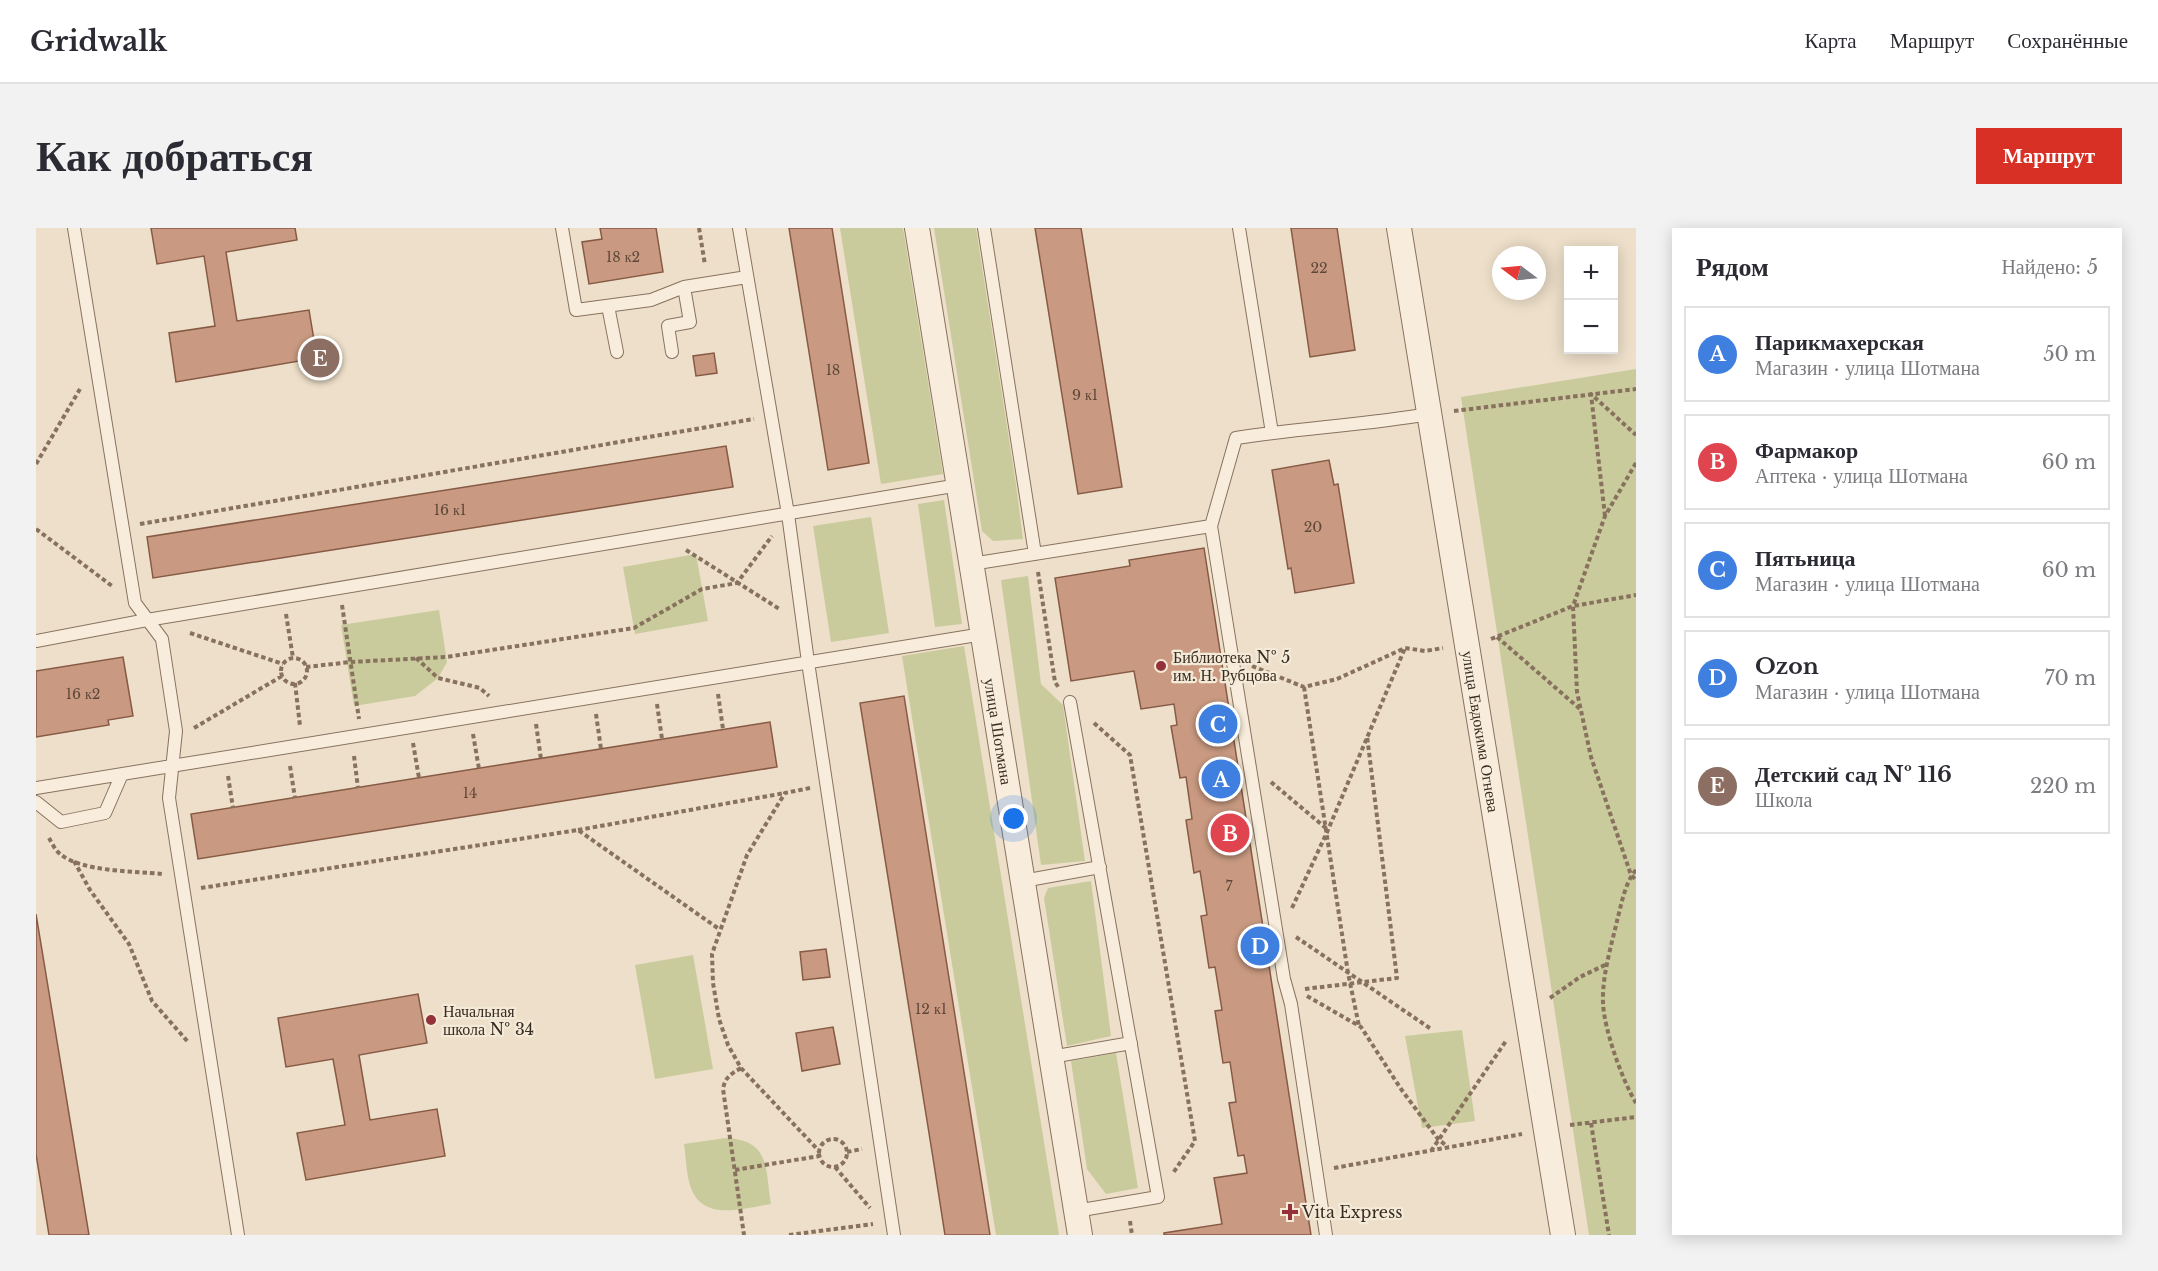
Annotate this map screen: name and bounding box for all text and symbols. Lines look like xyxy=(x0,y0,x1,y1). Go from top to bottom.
text: Gridwalk xyxy=(30,24,167,59)
text: Карта xyxy=(1805,28,1857,54)
text: Маршрут xyxy=(1890,28,1974,54)
text: Сохранённые xyxy=(2007,28,2128,54)
button: Маршрут xyxy=(1976,128,2122,184)
text: Как добраться xyxy=(36,130,313,182)
north arrow xyxy=(1492,246,1546,300)
map controls xyxy=(1564,246,1618,354)
button: + xyxy=(1564,246,1618,300)
house number: 18 к2 xyxy=(606,248,640,266)
text: Рядом xyxy=(1696,251,1769,283)
text: Найдено: 5 xyxy=(2001,255,2098,279)
house number: 22 xyxy=(1310,259,1328,277)
button: − xyxy=(1564,300,1618,354)
text: Парикмахерская xyxy=(1755,329,1924,356)
pin: E xyxy=(300,336,340,380)
text: A xyxy=(1709,342,1726,366)
text: 50 m xyxy=(2043,342,2096,366)
text: Магазин · улица Шотмана xyxy=(1755,356,1980,380)
house number: 18 xyxy=(826,361,840,379)
house number: 9 к1 xyxy=(1072,386,1098,404)
text: Фармакор xyxy=(1755,437,1858,464)
text: B xyxy=(1710,450,1725,474)
text: 60 m xyxy=(2042,450,2096,474)
text: Аптека · улица Шотмана xyxy=(1755,464,1968,488)
house number: 16 к1 xyxy=(434,501,466,519)
house number: 20 xyxy=(1304,518,1322,536)
text: Пятьница xyxy=(1755,545,1855,572)
text: C xyxy=(1709,558,1726,582)
text: 60 m xyxy=(2042,558,2096,582)
text: Магазин · улица Шотмана xyxy=(1755,572,1980,596)
place label: Библиотека № 5 им. Н. Рубцова xyxy=(1173,647,1290,685)
street label: улица Евдокима Огнева xyxy=(1458,649,1504,814)
text: Ozon xyxy=(1755,653,1819,680)
marker: Библиотека № 5 им. Н. Рубцова xyxy=(1154,659,1168,673)
text: D xyxy=(1708,666,1727,690)
text: 70 m xyxy=(2044,666,2096,690)
street label: улица Шотмана xyxy=(980,677,1017,786)
text: Магазин · улица Шотмана xyxy=(1755,680,1980,704)
house number: 16 к2 xyxy=(66,685,100,703)
pin: C xyxy=(1198,702,1238,746)
pin: A xyxy=(1202,756,1240,802)
text: Детский сад № 116 xyxy=(1755,761,1952,788)
text: E xyxy=(1710,774,1725,798)
text: 220 m xyxy=(2030,774,2096,798)
house number: 14 xyxy=(463,784,477,802)
text: Школа xyxy=(1755,788,1812,812)
your location xyxy=(999,804,1028,833)
pin: B xyxy=(1210,810,1250,856)
house number: 7 xyxy=(1225,877,1233,895)
pin: D xyxy=(1240,924,1280,968)
house number: 12 к1 xyxy=(915,1000,947,1018)
place label: Начальная школа № 34 xyxy=(443,1001,534,1039)
marker: Начальная школа № 34 xyxy=(424,1013,438,1027)
place label: Vita Express xyxy=(1301,1202,1403,1222)
marker: Vita Express xyxy=(1283,1205,1297,1219)

